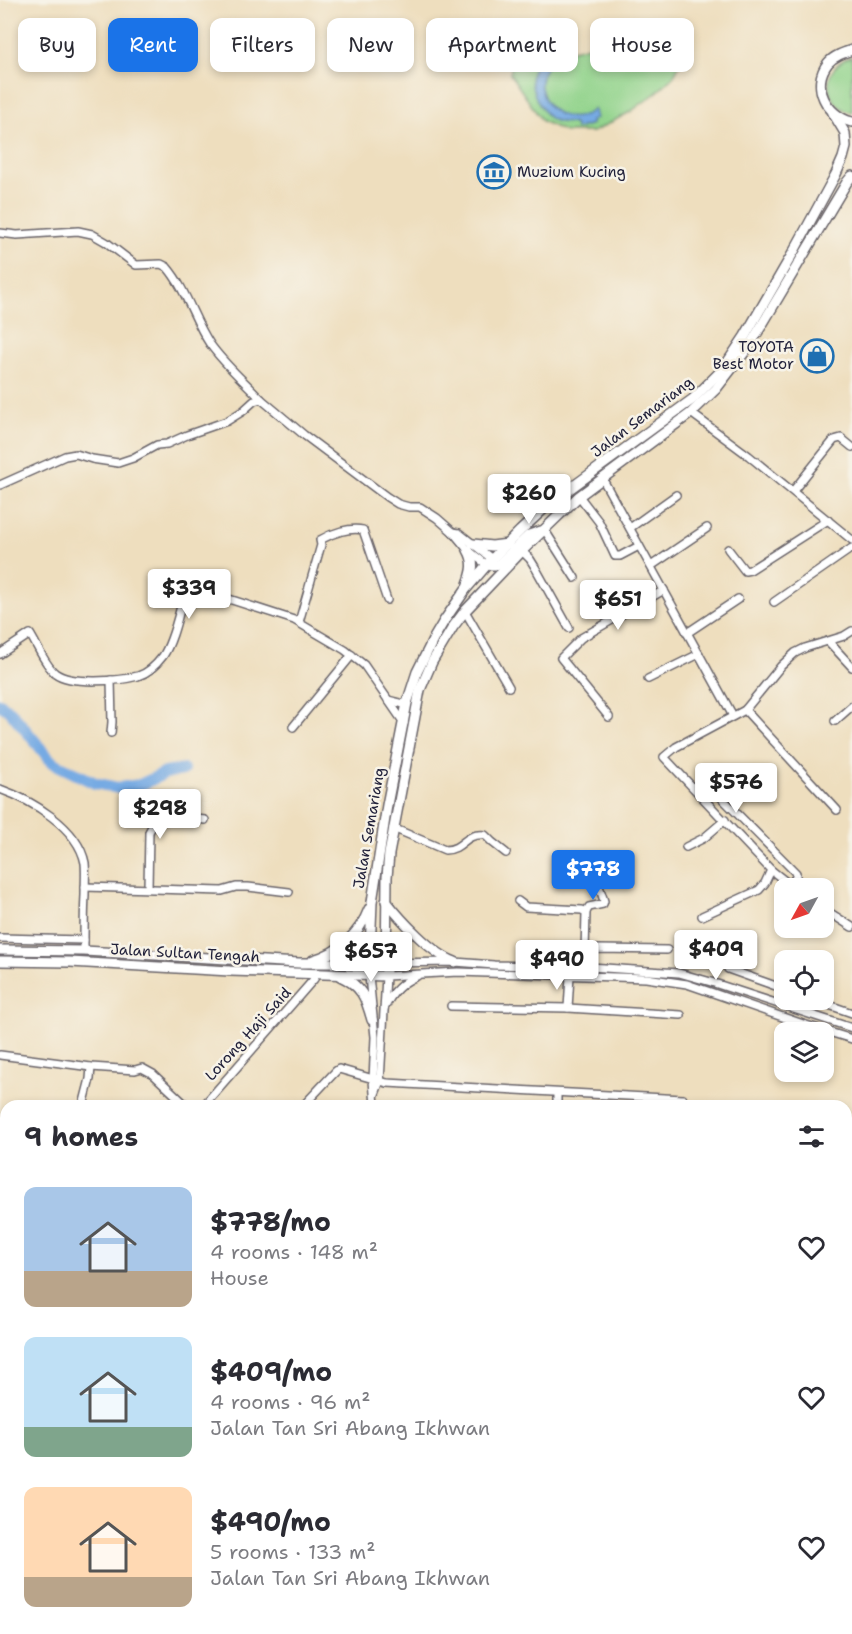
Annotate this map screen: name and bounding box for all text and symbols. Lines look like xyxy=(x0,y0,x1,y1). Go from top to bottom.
chip: Buy xyxy=(18,18,96,72)
chip: Rent xyxy=(108,18,198,72)
chip: Filters xyxy=(210,18,315,72)
chip: New xyxy=(327,18,414,72)
chip: Apartment xyxy=(426,18,578,72)
chip: House xyxy=(590,18,694,72)
museum icon: Muzium Kucing xyxy=(476,154,512,190)
place label: Muzium Kucing xyxy=(517,162,626,182)
place label: TOYOTA Best Motor xyxy=(713,337,794,374)
shop icon: TOYOTA Best Motor xyxy=(799,338,835,374)
street label: Jalan Semariang xyxy=(587,372,697,462)
pin: $260 xyxy=(493,474,565,525)
text: $260 xyxy=(502,480,556,506)
pin: $339 xyxy=(153,569,225,620)
text: $339 xyxy=(162,575,216,601)
pin: $651 xyxy=(582,580,654,631)
text: $651 xyxy=(594,586,642,612)
pin: $576 xyxy=(700,763,772,814)
street label: Jalan Semariang xyxy=(348,766,390,890)
text: $576 xyxy=(709,769,763,795)
pin: $298 xyxy=(124,789,196,840)
text: $298 xyxy=(133,795,187,821)
pin: $778 xyxy=(557,850,629,901)
text: $778 xyxy=(566,856,620,882)
north arrow xyxy=(774,878,834,938)
map controls xyxy=(774,878,834,1082)
pin: $409 xyxy=(680,930,752,981)
pin: $657 xyxy=(335,932,407,983)
text: $409 xyxy=(688,936,744,962)
text: $657 xyxy=(344,938,398,964)
street label: Jalan Sultan Tengah xyxy=(110,939,260,967)
pin: $490 xyxy=(521,940,593,991)
text: $490 xyxy=(530,946,584,972)
button: locate xyxy=(774,950,834,1010)
street label: Lorong Haji Said xyxy=(200,982,296,1085)
button: layers xyxy=(774,1022,834,1082)
text: 9 homes xyxy=(24,1119,138,1154)
icon: filters xyxy=(795,1120,828,1153)
text: $778/mo xyxy=(210,1204,331,1239)
icon: home xyxy=(72,1211,144,1283)
icon: heart xyxy=(795,1231,828,1264)
text: 4 rooms · 148 m² xyxy=(210,1239,378,1265)
text: House xyxy=(210,1265,269,1291)
text: $409/mo xyxy=(210,1354,332,1389)
icon: home xyxy=(72,1361,144,1433)
icon: heart xyxy=(795,1381,828,1414)
text: 4 rooms · 96 m² xyxy=(210,1389,371,1415)
text: Jalan Tan Sri Abang Ikhwan xyxy=(210,1415,490,1441)
text: $490/mo xyxy=(210,1504,331,1539)
icon: home xyxy=(72,1511,144,1583)
icon: heart xyxy=(795,1531,828,1564)
text: 5 rooms · 133 m² xyxy=(210,1539,375,1565)
text: Jalan Tan Sri Abang Ikhwan xyxy=(210,1565,490,1591)

